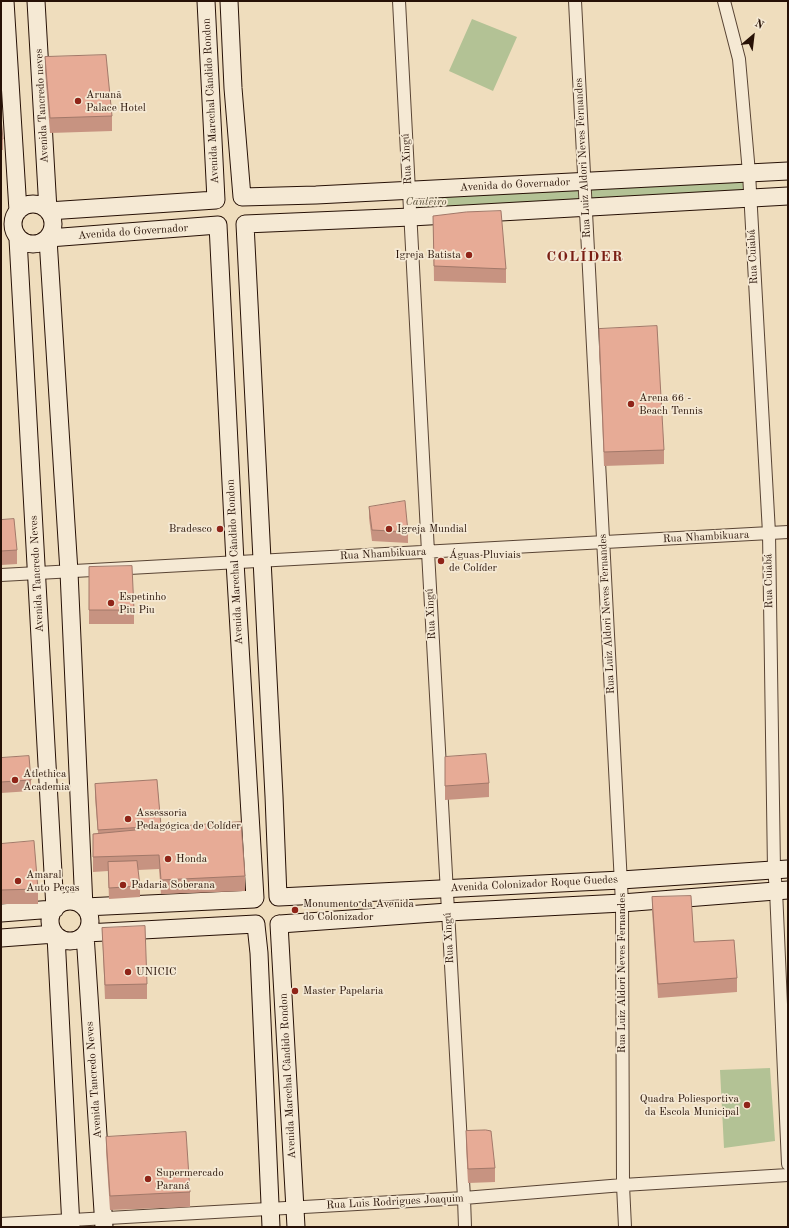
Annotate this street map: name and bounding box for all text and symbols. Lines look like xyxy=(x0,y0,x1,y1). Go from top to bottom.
north arrow xyxy=(733,16,773,56)
street label: Avenida Marechal Cândido Rondon xyxy=(200,18,222,184)
text: N xyxy=(753,18,765,32)
street label: Avenida Tancredo neves xyxy=(32,48,52,164)
street label: Rua Luiz Aldori Neves Fernandes xyxy=(572,78,594,238)
place label: Aruanã Palace Hotel xyxy=(86,88,146,114)
marker: Aruanã Palace Hotel xyxy=(73,96,83,106)
street label: Rua Xingú xyxy=(399,133,415,185)
street label: Avenida do Governador xyxy=(460,176,570,194)
park label: Canteiro xyxy=(405,195,447,209)
street label: Avenida do Governador xyxy=(77,222,189,242)
street label: Rua Cuiabá xyxy=(745,229,761,285)
place label: Igreja Batista xyxy=(395,248,461,262)
district label: COLÍDER xyxy=(546,248,624,266)
marker: Igreja Batista xyxy=(464,250,474,260)
place label: Arena 66 - Beach Tennis xyxy=(639,391,703,417)
marker: Arena 66 - Beach Tennis xyxy=(626,399,636,409)
street label: Avenida Marechal Cândido Rondon xyxy=(224,479,246,645)
street label: Avenida Tancredo Neves xyxy=(27,515,47,633)
place label: Bradesco xyxy=(169,522,212,536)
place label: Igreja Mundial xyxy=(397,522,467,536)
marker: Bradesco xyxy=(215,524,225,534)
marker: Igreja Mundial xyxy=(384,524,394,534)
street label: Rua Nhambikuara xyxy=(662,528,750,546)
street label: Rua Luiz Aldori Neves Fernandes xyxy=(596,534,618,694)
street label: Rua Nhambikuara xyxy=(339,545,427,563)
place label: Águas Pluviais de Colíder xyxy=(449,548,521,574)
street label: Rua Cuiabá xyxy=(762,553,776,609)
marker: Águas Pluviais de Colíder xyxy=(436,556,446,566)
street label: Rua Xingú xyxy=(423,588,439,640)
place label: Espetinho Piu Piu xyxy=(119,590,166,616)
marker: Espetinho Piu Piu xyxy=(106,598,116,608)
place label: Atlethica Academia xyxy=(23,767,70,793)
marker: Atlethica Academia xyxy=(10,775,20,785)
place label: Assessoria Pedagógica de Colíder xyxy=(136,806,241,832)
marker: Assessoria Pedagógica de Colíder xyxy=(123,814,133,824)
place label: Honda xyxy=(176,852,207,866)
marker: Honda xyxy=(163,854,173,864)
place label: Amaral Auto Peças xyxy=(26,868,80,894)
street label: Avenida Colonizador Roque Guedes xyxy=(450,873,618,895)
marker: Amaral Auto Peças xyxy=(13,876,23,886)
place label: Padaria Soberana xyxy=(131,878,215,892)
marker: Padaria Soberana xyxy=(118,880,128,890)
street label: Rua Luiz Aldori Neves Fernandes xyxy=(615,893,629,1053)
place label: Monumento da Avenida do Colonizador xyxy=(303,897,414,923)
marker: Monumento da Avenida do Colonizador xyxy=(290,905,300,915)
street label: Rua Xingú xyxy=(441,912,457,964)
place label: UNICIC xyxy=(136,965,176,979)
marker: UNICIC xyxy=(123,967,133,977)
place label: Master Papelaria xyxy=(303,984,383,998)
marker: Master Papelaria xyxy=(290,986,300,996)
street label: Avenida Marechal Cândido Rondon xyxy=(277,993,299,1159)
street label: Avenida Tancredo Neves xyxy=(83,1021,105,1139)
place label: Quadra Poliesportiva da Escola Municipal xyxy=(640,1092,739,1118)
marker: Quadra Poliesportiva da Escola Municipal xyxy=(742,1100,752,1110)
place label: Supermercado Paraná xyxy=(156,1166,224,1192)
marker: Supermercado Paraná xyxy=(143,1174,153,1184)
street label: Rua Luis Rodrigues Joaquim xyxy=(326,1192,464,1212)

